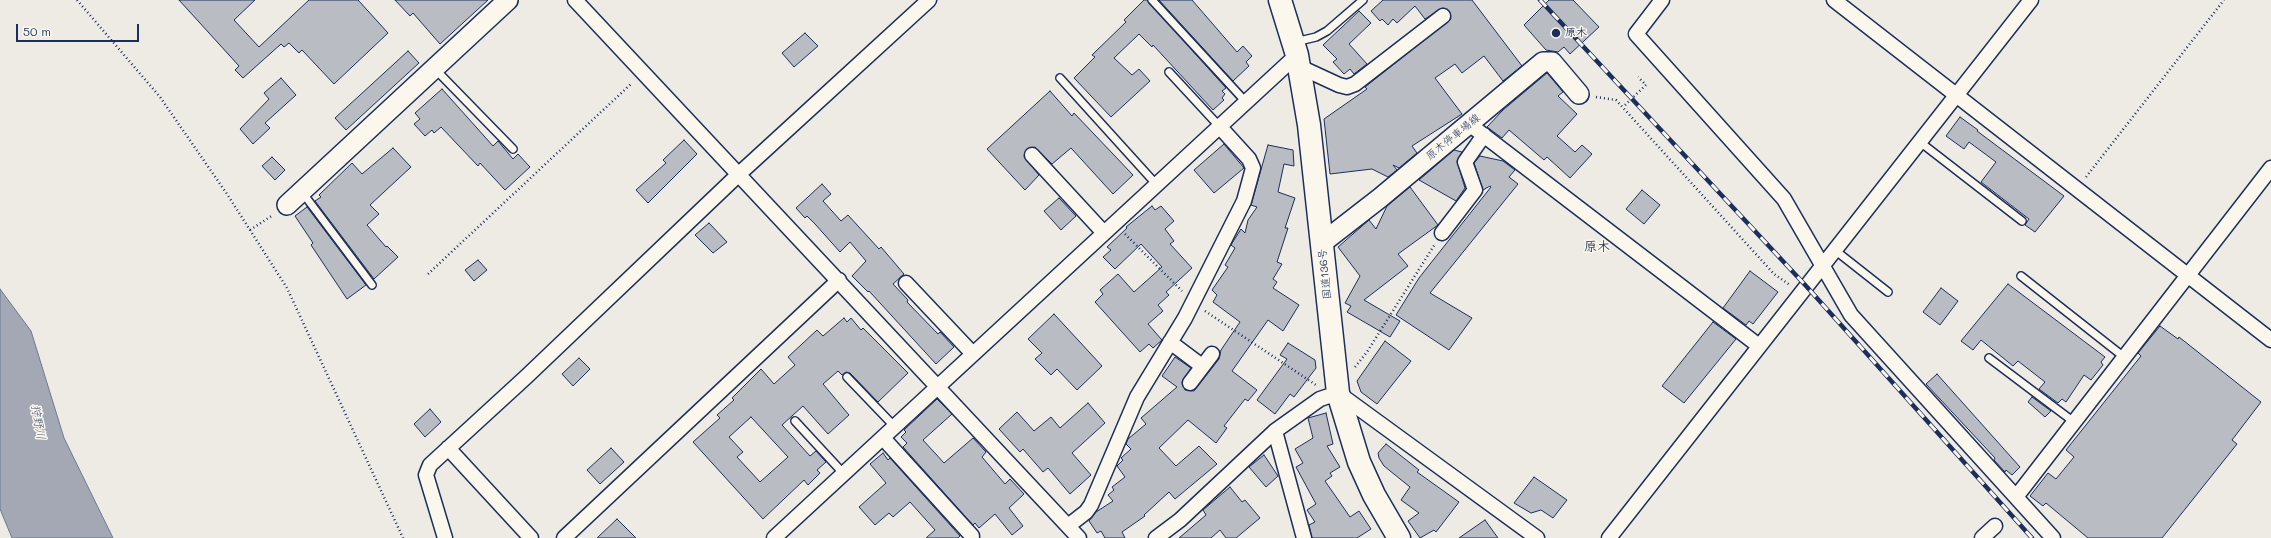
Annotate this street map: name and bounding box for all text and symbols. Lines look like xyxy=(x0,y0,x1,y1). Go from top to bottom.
scale bar xyxy=(18,16,141,42)
text: 50 m xyxy=(23,23,51,39)
place label: 原木 xyxy=(1565,26,1587,40)
marker: 原木 xyxy=(1550,27,1562,39)
street label: 原木停車場線 xyxy=(1423,111,1483,163)
district label: 原木 xyxy=(1584,239,1610,255)
street label: 国道136号 xyxy=(1316,248,1334,300)
water label: 狩野川 xyxy=(28,403,48,441)

